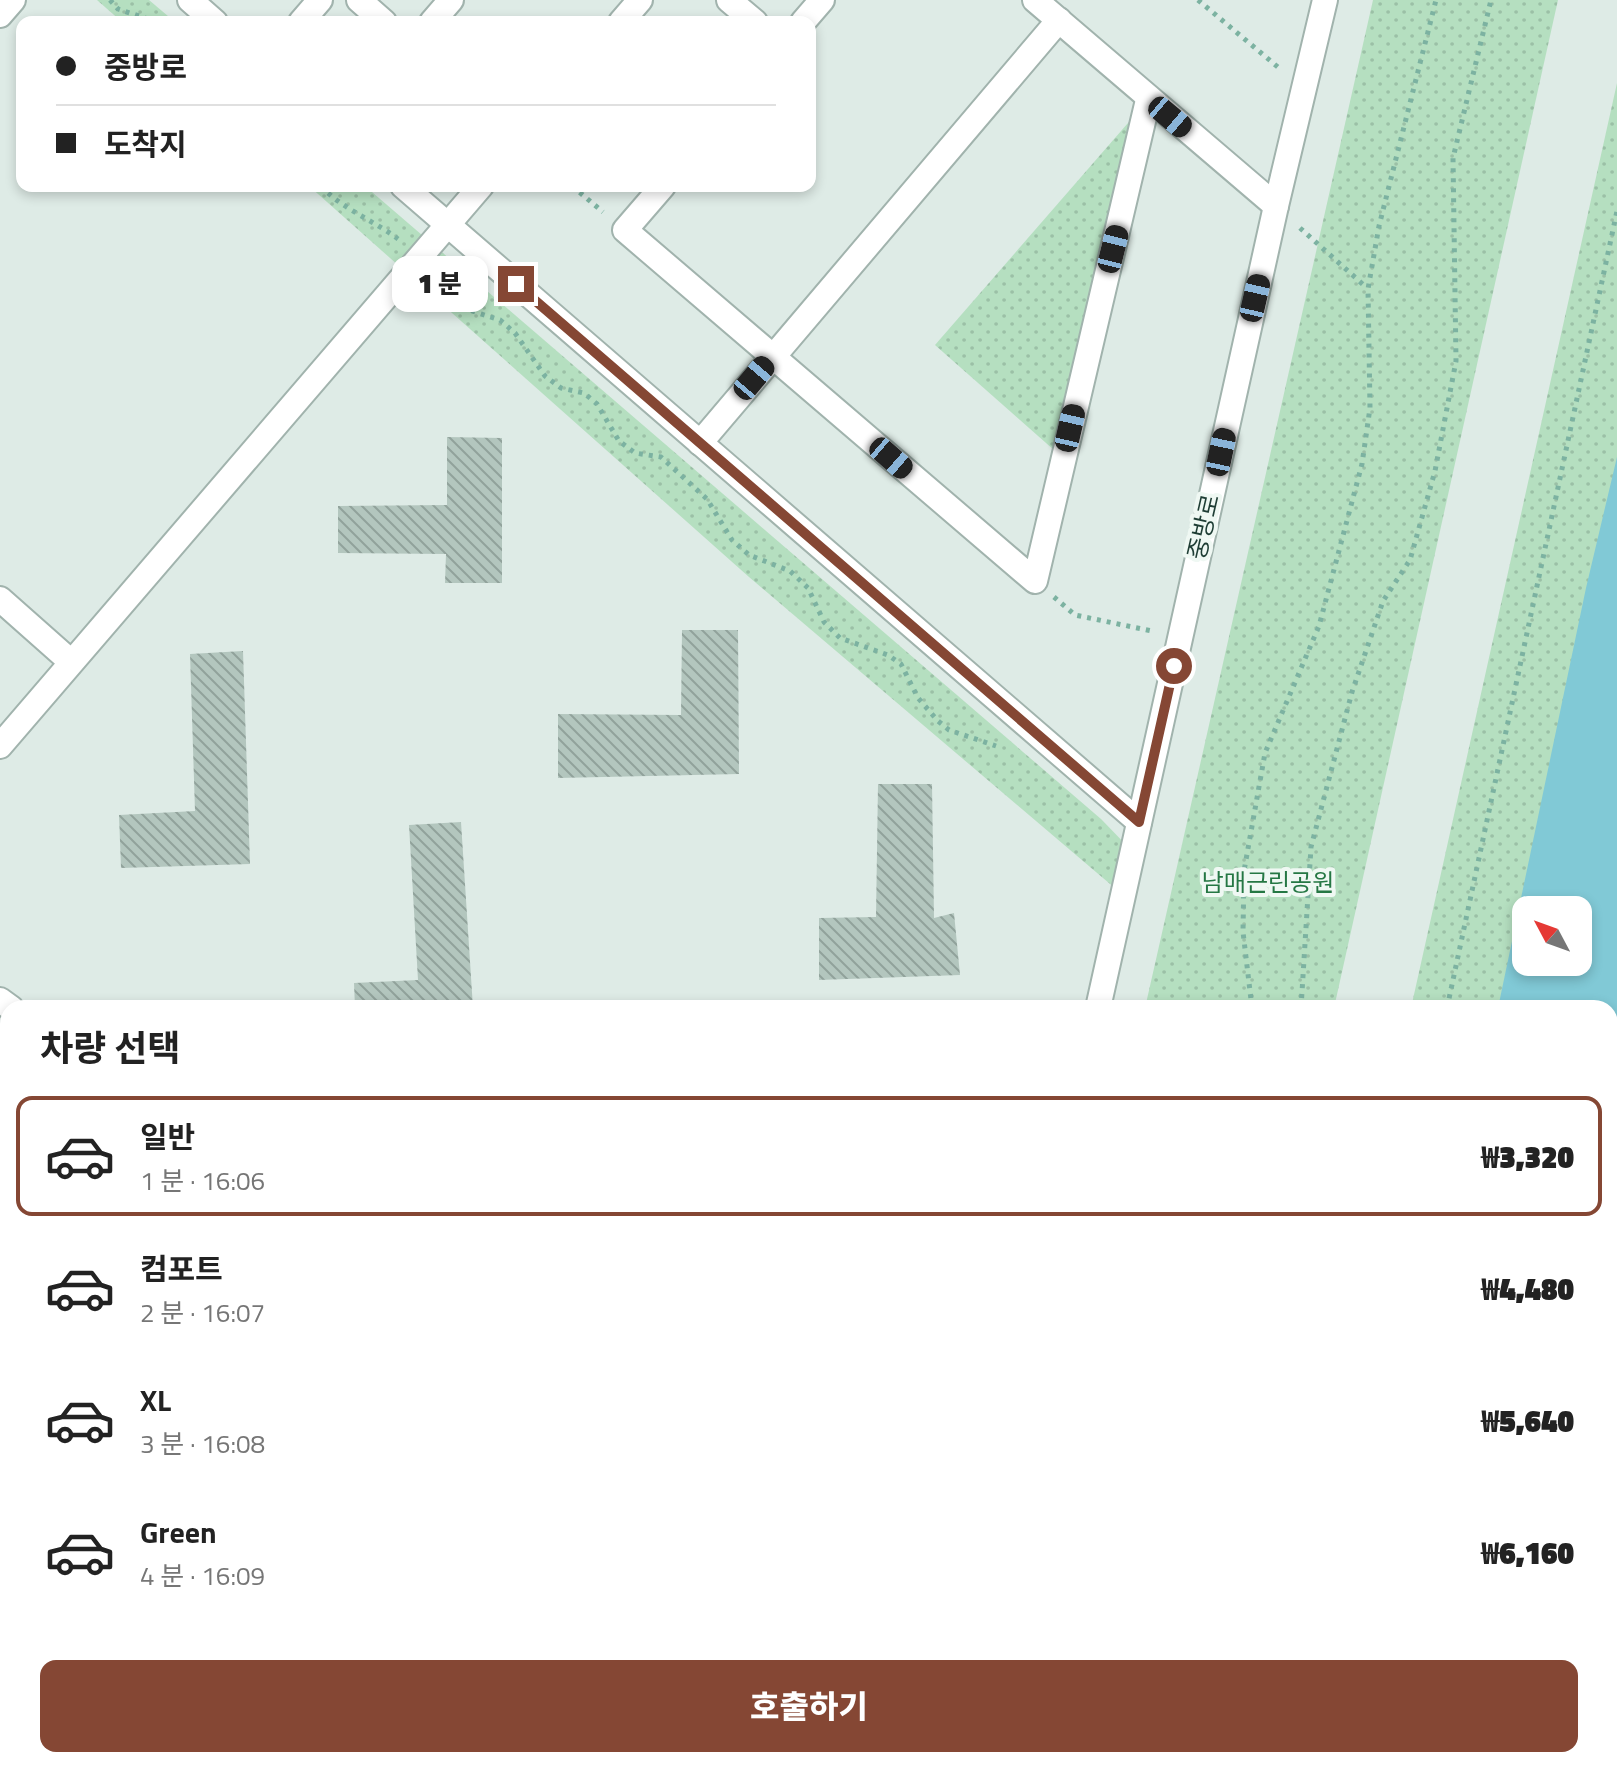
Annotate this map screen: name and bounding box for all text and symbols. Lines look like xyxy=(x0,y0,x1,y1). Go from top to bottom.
text: 중방로 xyxy=(104,44,187,90)
car xyxy=(1144,92,1196,142)
text: 도착지 xyxy=(104,121,187,167)
car xyxy=(1096,223,1130,275)
callout: 1 분 xyxy=(392,256,488,312)
text: 1 분 xyxy=(418,264,462,303)
route end xyxy=(498,266,534,302)
car xyxy=(1238,272,1272,324)
car xyxy=(729,352,779,404)
car xyxy=(1053,402,1087,454)
car xyxy=(1204,426,1238,478)
car xyxy=(865,433,917,483)
street label: 중방로 xyxy=(1178,490,1228,563)
route start xyxy=(1156,648,1192,684)
park label: 남매근린공원 xyxy=(1202,864,1334,900)
north arrow xyxy=(1512,896,1592,976)
map controls xyxy=(1512,896,1592,976)
text: 차량 선택 xyxy=(40,1020,180,1075)
text: 일반 xyxy=(140,1114,195,1160)
icon: car xyxy=(44,1120,116,1192)
text: ₩3,320 xyxy=(1481,1134,1574,1180)
text: 1 분 · 16:06 xyxy=(140,1161,265,1200)
text: 컴포트 xyxy=(140,1246,223,1292)
icon: car xyxy=(44,1252,116,1324)
text: ₩4,480 xyxy=(1481,1266,1574,1312)
text: 2 분 · 16:07 xyxy=(140,1293,265,1332)
text: XL xyxy=(140,1377,171,1423)
icon: car xyxy=(44,1384,116,1456)
text: ₩5,640 xyxy=(1481,1398,1574,1444)
text: 3 분 · 16:08 xyxy=(140,1424,265,1463)
text: Green xyxy=(140,1509,217,1555)
icon: car xyxy=(44,1516,116,1588)
text: ₩6,160 xyxy=(1481,1530,1574,1576)
text: 4 분 · 16:09 xyxy=(140,1556,265,1595)
button: 호출하기 xyxy=(40,1660,1578,1752)

